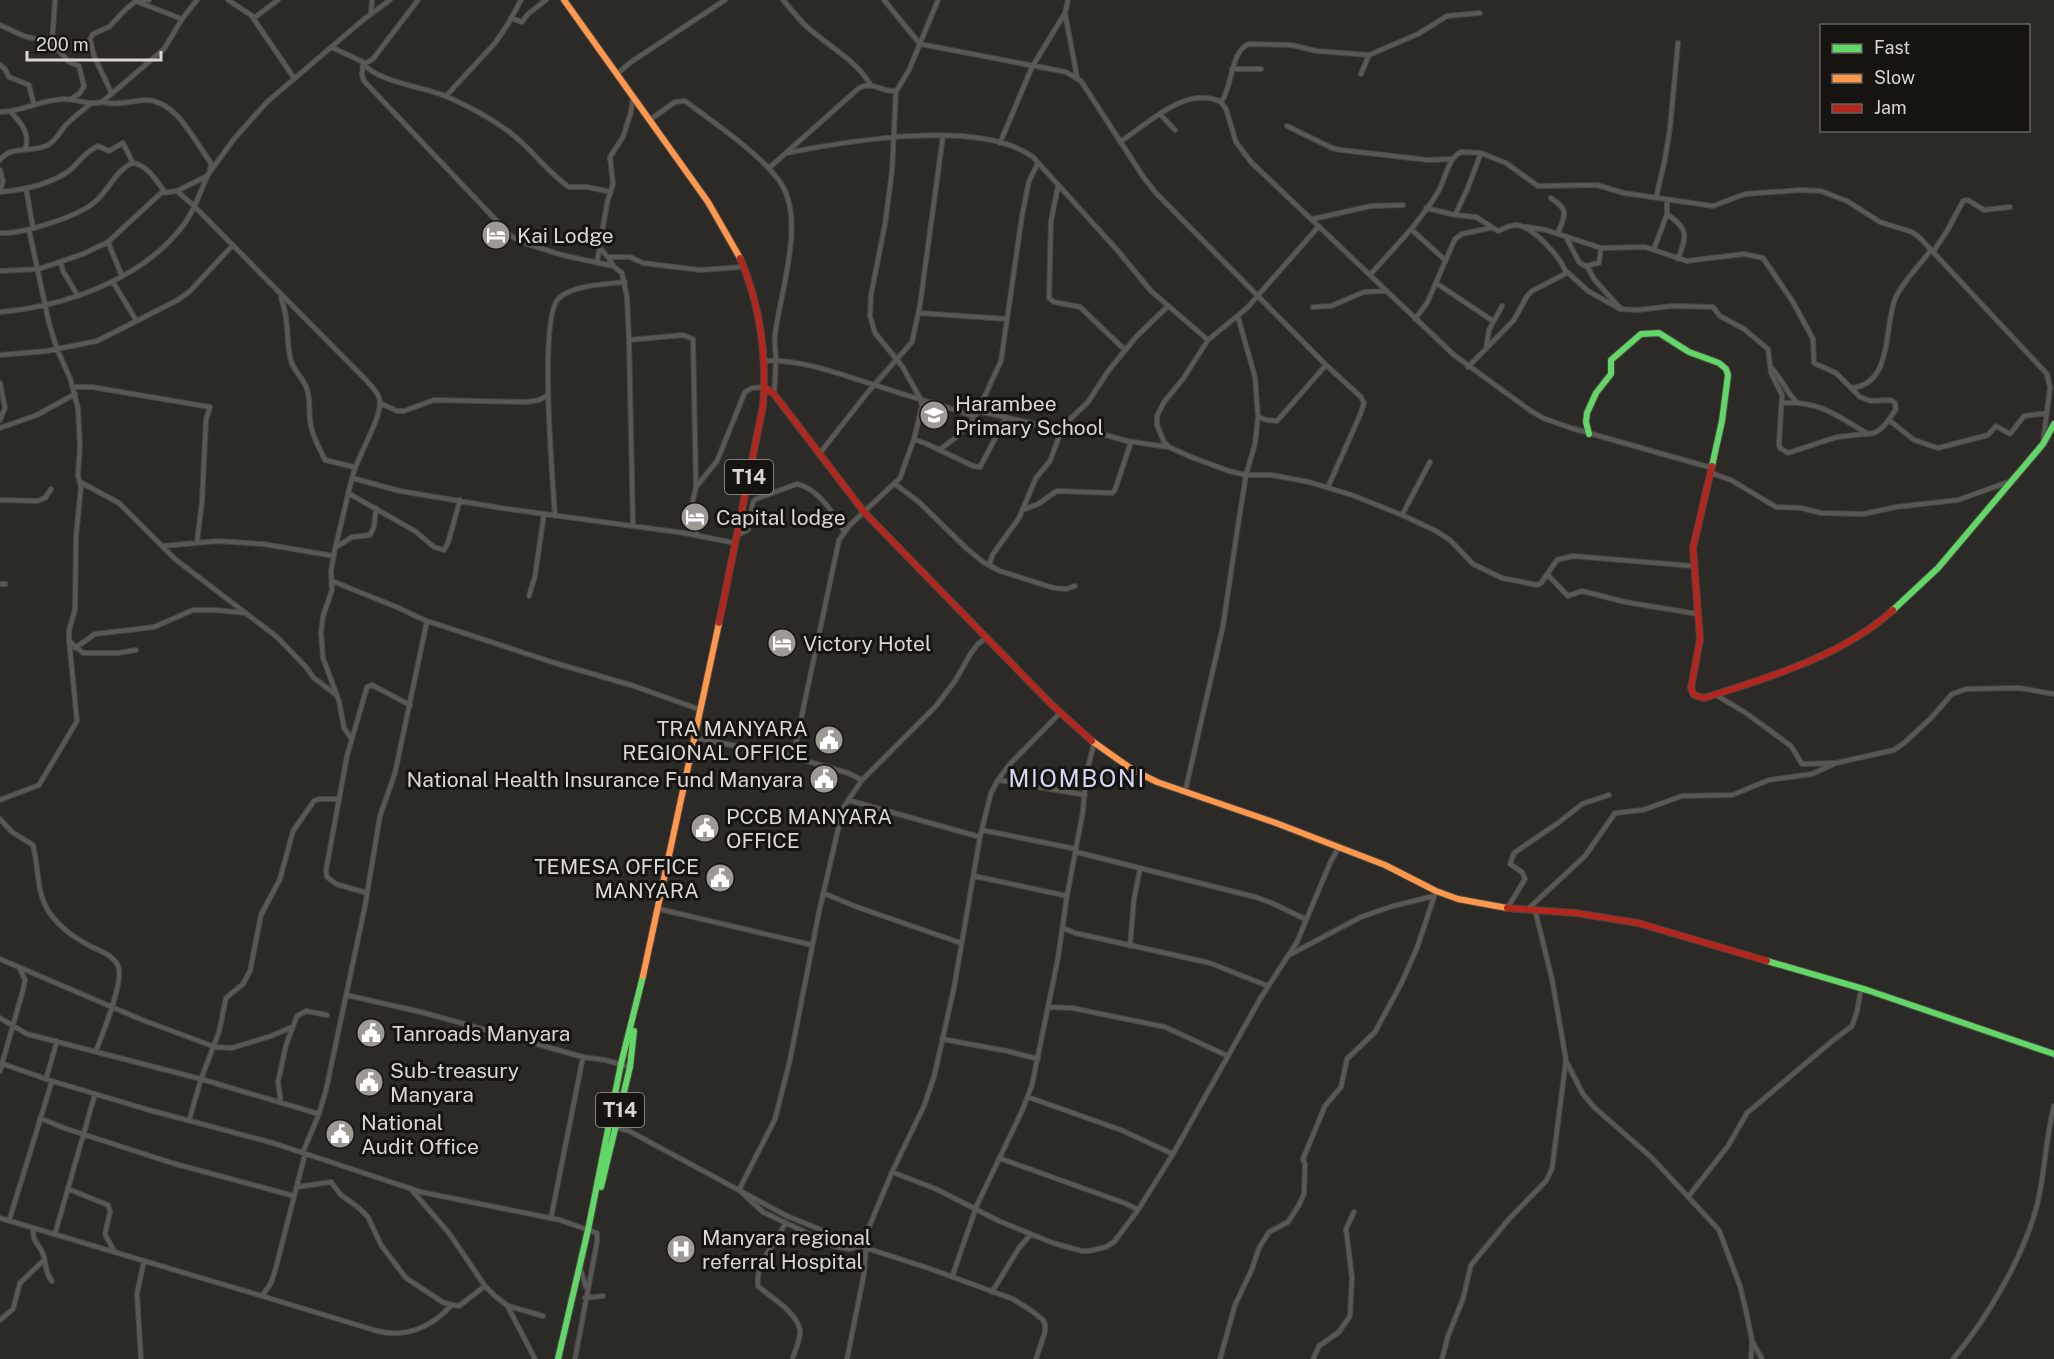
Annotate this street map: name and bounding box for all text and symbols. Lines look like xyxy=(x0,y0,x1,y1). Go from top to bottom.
scale bar xyxy=(27,24,160,62)
legend xyxy=(1820,24,2030,132)
text: 200 m xyxy=(36,34,89,55)
text: Fast xyxy=(1874,37,1910,58)
text: Slow xyxy=(1874,67,1915,88)
text: Jam xyxy=(1874,97,1907,118)
hotel icon: Kai Lodge xyxy=(480,219,512,251)
place label: Kai Lodge xyxy=(517,223,614,248)
place label: Harambee Primary School xyxy=(955,391,1104,440)
school or university icon: Harambee Primary School xyxy=(918,399,950,431)
road number: T14 xyxy=(725,460,773,494)
hotel icon: Capital lodge xyxy=(679,501,711,533)
place label: Capital lodge xyxy=(716,505,846,530)
hotel icon: Victory Hotel xyxy=(766,627,798,659)
place label: Victory Hotel xyxy=(803,631,931,656)
place label: TRA MANYARA REGIONAL OFFICE xyxy=(622,716,808,765)
public building icon: TRA MANYARA REGIONAL OFFICE xyxy=(813,724,845,756)
public building icon: National Health Insurance Fund Manyara xyxy=(808,763,840,795)
district label: MIOMBONI xyxy=(1008,764,1146,792)
place label: National Health Insurance Fund Manyara xyxy=(406,767,803,792)
place label: PCCB MANYARA OFFICE xyxy=(726,804,892,853)
public building icon: PCCB MANYARA OFFICE xyxy=(689,812,721,844)
place label: TEMESA OFFICE MANYARA xyxy=(534,854,699,903)
public building icon: TEMESA OFFICE MANYARA xyxy=(704,862,736,894)
public building icon: Tanroads Manyara xyxy=(355,1017,387,1049)
place label: Tanroads Manyara xyxy=(392,1021,570,1046)
place label: Sub-treasury Manyara xyxy=(390,1058,519,1107)
public building icon: Sub-treasury Manyara xyxy=(353,1066,385,1098)
road number: T14 xyxy=(596,1093,644,1127)
place label: National Audit Office xyxy=(361,1110,479,1159)
public building icon: National Audit Office xyxy=(324,1118,356,1150)
place label: Manyara regional referral Hospital xyxy=(702,1225,871,1274)
hospital icon: Manyara regional referral Hospital xyxy=(665,1233,697,1265)

